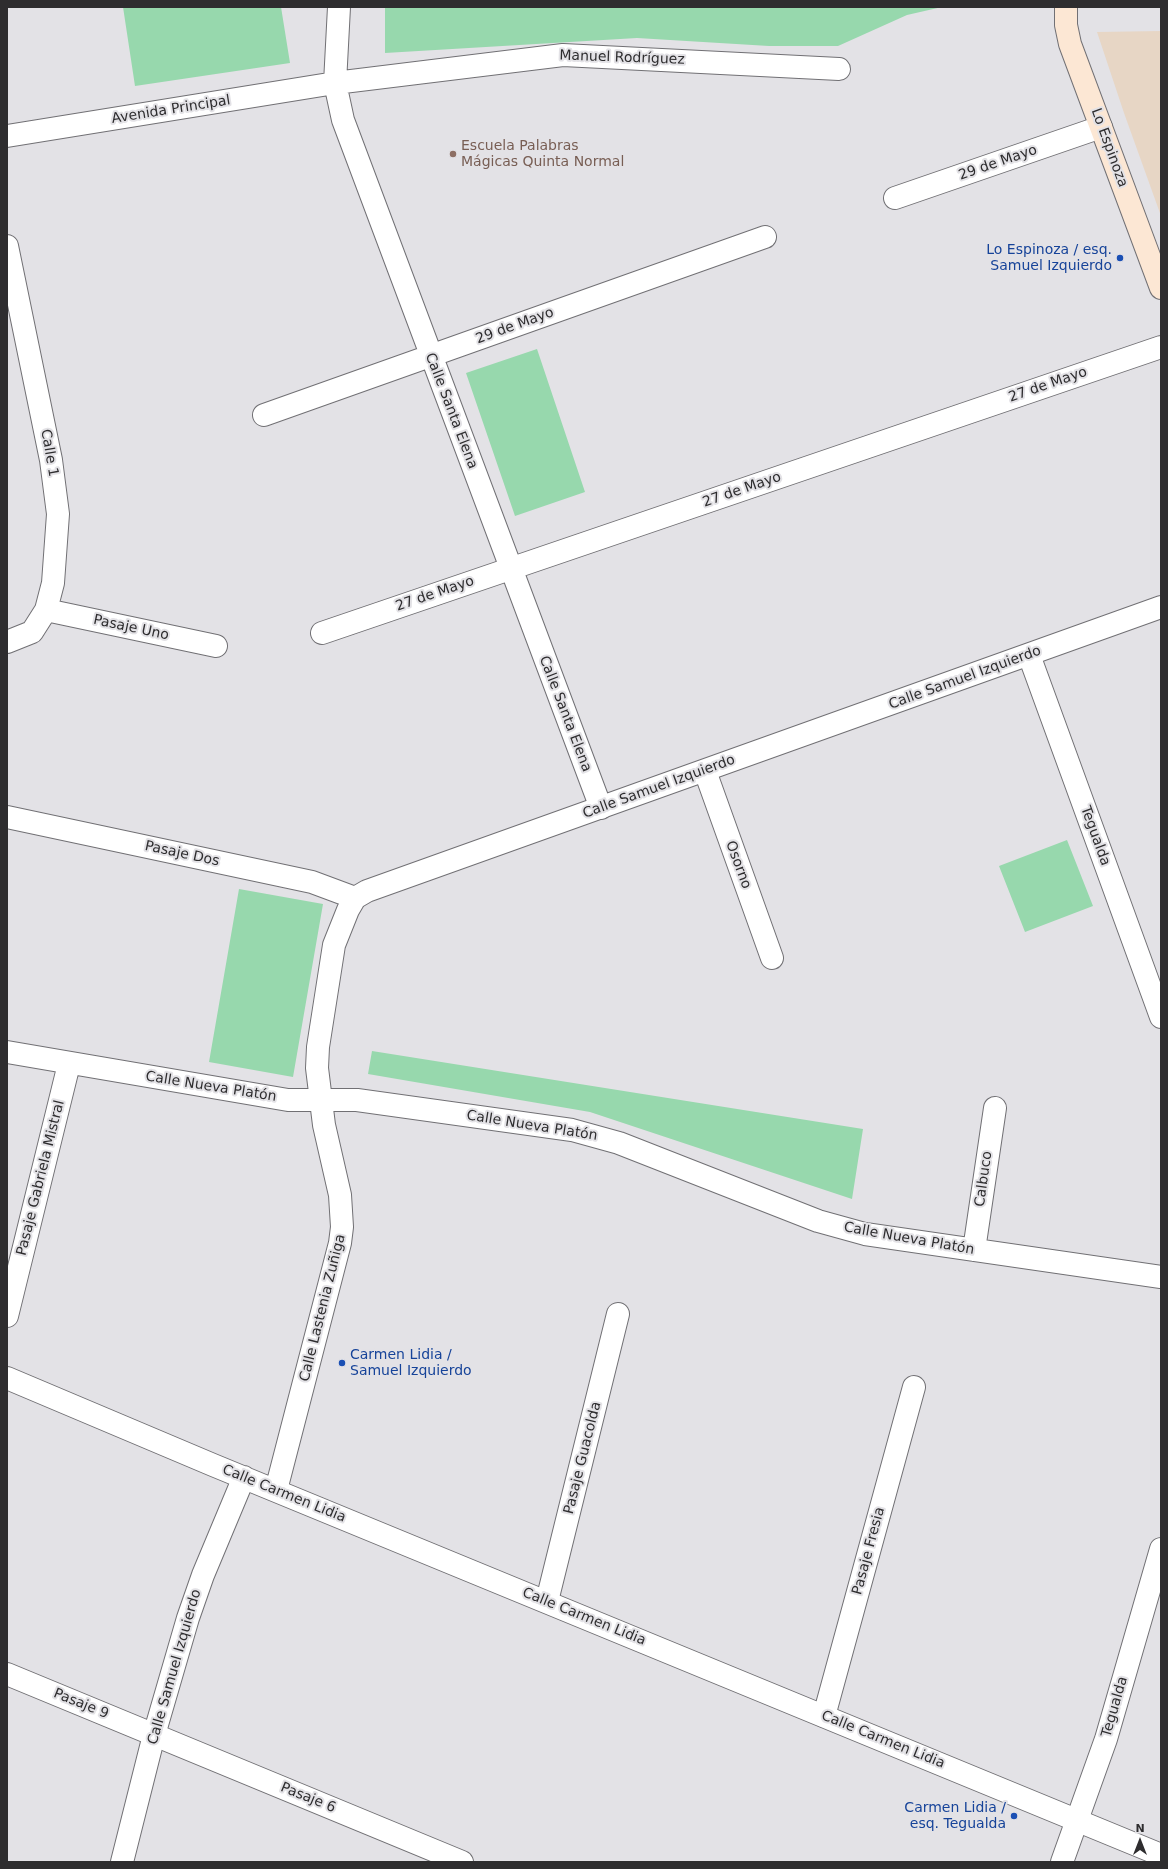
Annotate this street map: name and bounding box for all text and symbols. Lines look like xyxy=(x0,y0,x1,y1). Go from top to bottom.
street label: Manuel Rodríguez xyxy=(559,47,685,69)
street label: Avenida Principal xyxy=(110,92,232,128)
street label: Lo Espinoza xyxy=(1087,106,1131,190)
place label: Escuela Palabras Mágicas Quinta Normal xyxy=(461,138,624,170)
street label: 29 de Mayo xyxy=(957,142,1039,184)
marker: Escuela Palabras Mágicas Quinta Normal xyxy=(448,149,458,159)
place label: Lo Espinoza / esq. Samuel Izquierdo xyxy=(986,242,1112,274)
marker: Lo Espinoza / esq. Samuel Izquierdo xyxy=(1115,253,1125,263)
street label: 29 de Mayo xyxy=(474,304,556,348)
street label: Calle Santa Elena xyxy=(421,351,481,471)
street label: 27 de Mayo xyxy=(1007,364,1089,406)
street label: Calle 1 xyxy=(37,428,61,478)
street label: 27 de Mayo xyxy=(701,469,783,511)
street label: 27 de Mayo xyxy=(394,573,476,615)
street label: Pasaje Uno xyxy=(92,612,170,644)
street label: Calle Samuel Izquierdo xyxy=(887,643,1043,713)
street label: Calle Santa Elena xyxy=(535,654,595,774)
street label: Calle Samuel Izquierdo xyxy=(581,752,737,822)
street label: Tegualda xyxy=(1076,804,1114,868)
street label: Pasaje Dos xyxy=(143,838,221,870)
street label: Osorno xyxy=(722,839,754,891)
street label: Calle Nueva Platón xyxy=(144,1068,278,1106)
street label: Pasaje Gabriela Mistral xyxy=(14,1098,68,1258)
street label: Calle Nueva Platón xyxy=(465,1107,599,1145)
street label: Calbuco xyxy=(972,1150,996,1208)
street label: Calle Nueva Platón xyxy=(842,1219,976,1259)
street label: Calle Lastenia Zuñiga xyxy=(297,1232,349,1384)
place label: Carmen Lidia / Samuel Izquierdo xyxy=(350,1347,472,1380)
marker: Carmen Lidia / Samuel Izquierdo xyxy=(337,1358,347,1368)
street label: Pasaje Guacolda xyxy=(561,1400,605,1516)
street label: Calle Carmen Lidia xyxy=(220,1462,348,1526)
street label: Pasaje Fresia xyxy=(849,1505,889,1597)
street label: Calle Carmen Lidia xyxy=(520,1585,648,1649)
street label: Calle Samuel Izquierdo xyxy=(145,1587,205,1747)
street label: Tegualda xyxy=(1098,1675,1132,1739)
street label: Pasaje 9 xyxy=(51,1685,111,1723)
street label: Calle Carmen Lidia xyxy=(819,1708,947,1772)
street label: Pasaje 6 xyxy=(278,1779,338,1817)
place label: Carmen Lidia / esq. Tegualda xyxy=(904,1800,1006,1832)
marker: Carmen Lidia / esq. Tegualda xyxy=(1009,1811,1019,1821)
north arrow xyxy=(1120,1821,1160,1861)
text: N xyxy=(1135,1822,1145,1835)

